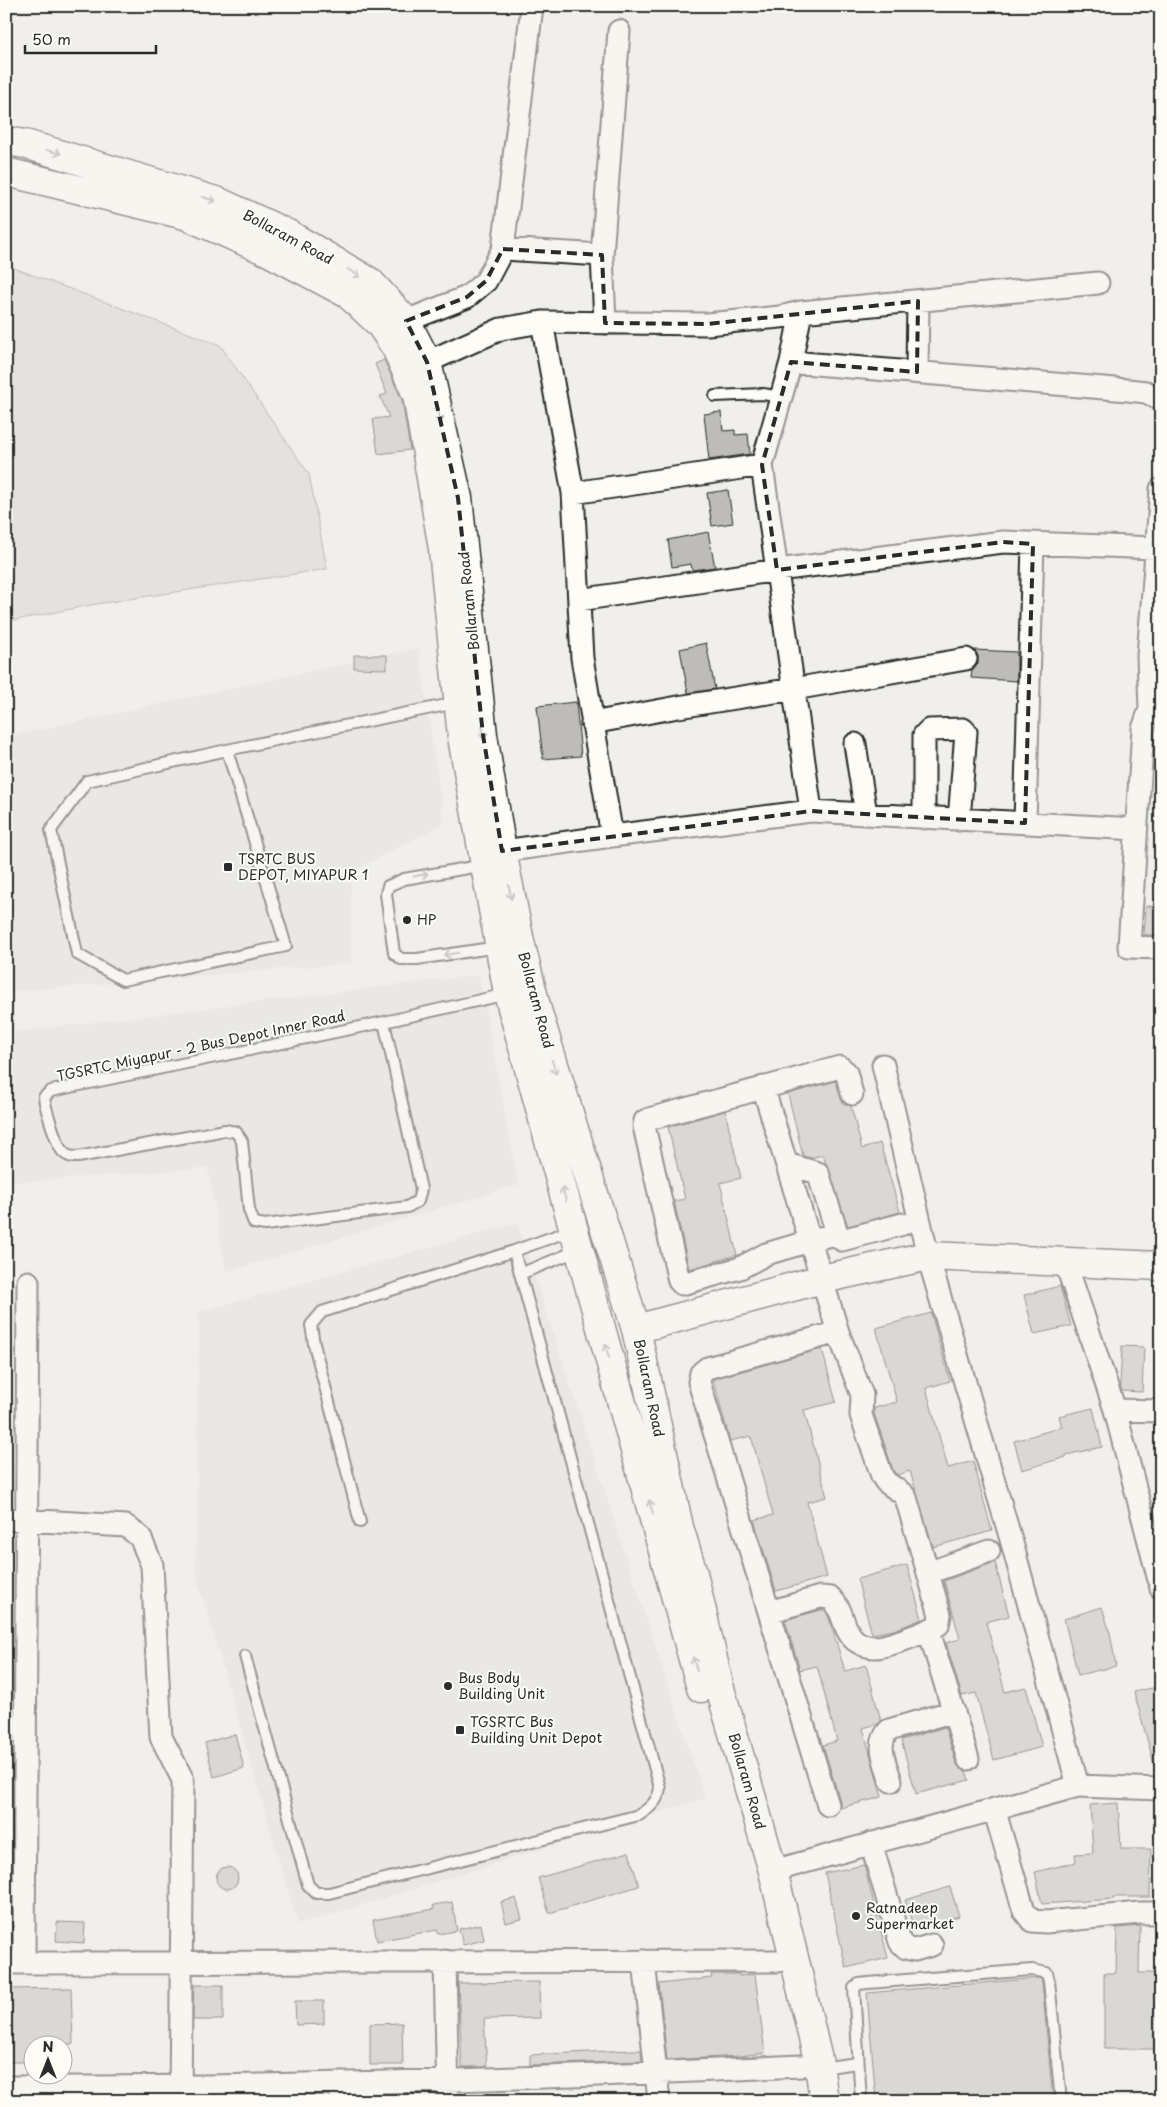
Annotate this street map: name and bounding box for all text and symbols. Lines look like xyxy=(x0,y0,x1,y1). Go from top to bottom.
scale bar xyxy=(25,22,156,54)
text: 50 m xyxy=(32,27,71,50)
one-way arrow xyxy=(45,148,61,158)
one-way arrow xyxy=(201,194,217,204)
street label: Bollaram Road xyxy=(239,204,337,269)
one-way arrow xyxy=(346,268,360,278)
one-way arrow xyxy=(435,407,444,423)
street label: Bollaram Road xyxy=(453,550,484,652)
one-way arrow xyxy=(478,724,488,740)
place label: TSRTC BUS DEPOT, MIYAPUR 1 xyxy=(238,848,368,885)
marker: TSRTC BUS DEPOT, MIYAPUR 1 xyxy=(222,861,234,873)
one-way arrow xyxy=(412,870,428,879)
one-way arrow xyxy=(506,884,516,900)
place label: HP xyxy=(417,909,437,930)
marker: HP xyxy=(401,914,413,926)
one-way arrow xyxy=(443,949,459,959)
street label: Bollaram Road xyxy=(513,949,560,1051)
street label: TGSRTC Miyapur - 2 Bus Depot Inner Road xyxy=(55,1005,347,1086)
one-way arrow xyxy=(550,1058,560,1074)
one-way arrow xyxy=(559,1187,568,1203)
street label: Bollaram Road xyxy=(629,1337,670,1439)
one-way arrow xyxy=(601,1343,611,1359)
one-way arrow xyxy=(645,1500,655,1516)
one-way arrow xyxy=(689,1656,699,1672)
place label: Bus Body Building Unit xyxy=(458,1667,545,1704)
marker: Bus Body Building Unit xyxy=(442,1680,454,1692)
place label: TGSRTC Bus Building Unit Depot xyxy=(470,1711,602,1748)
marker: TGSRTC Bus Building Unit Depot xyxy=(454,1724,466,1736)
street label: Bollaram Road xyxy=(724,1730,771,1832)
place label: Ratnadeep Supermarket xyxy=(866,1897,954,1934)
marker: Ratnadeep Supermarket xyxy=(850,1910,862,1922)
north arrow xyxy=(22,2034,72,2084)
text: N xyxy=(42,2036,54,2057)

